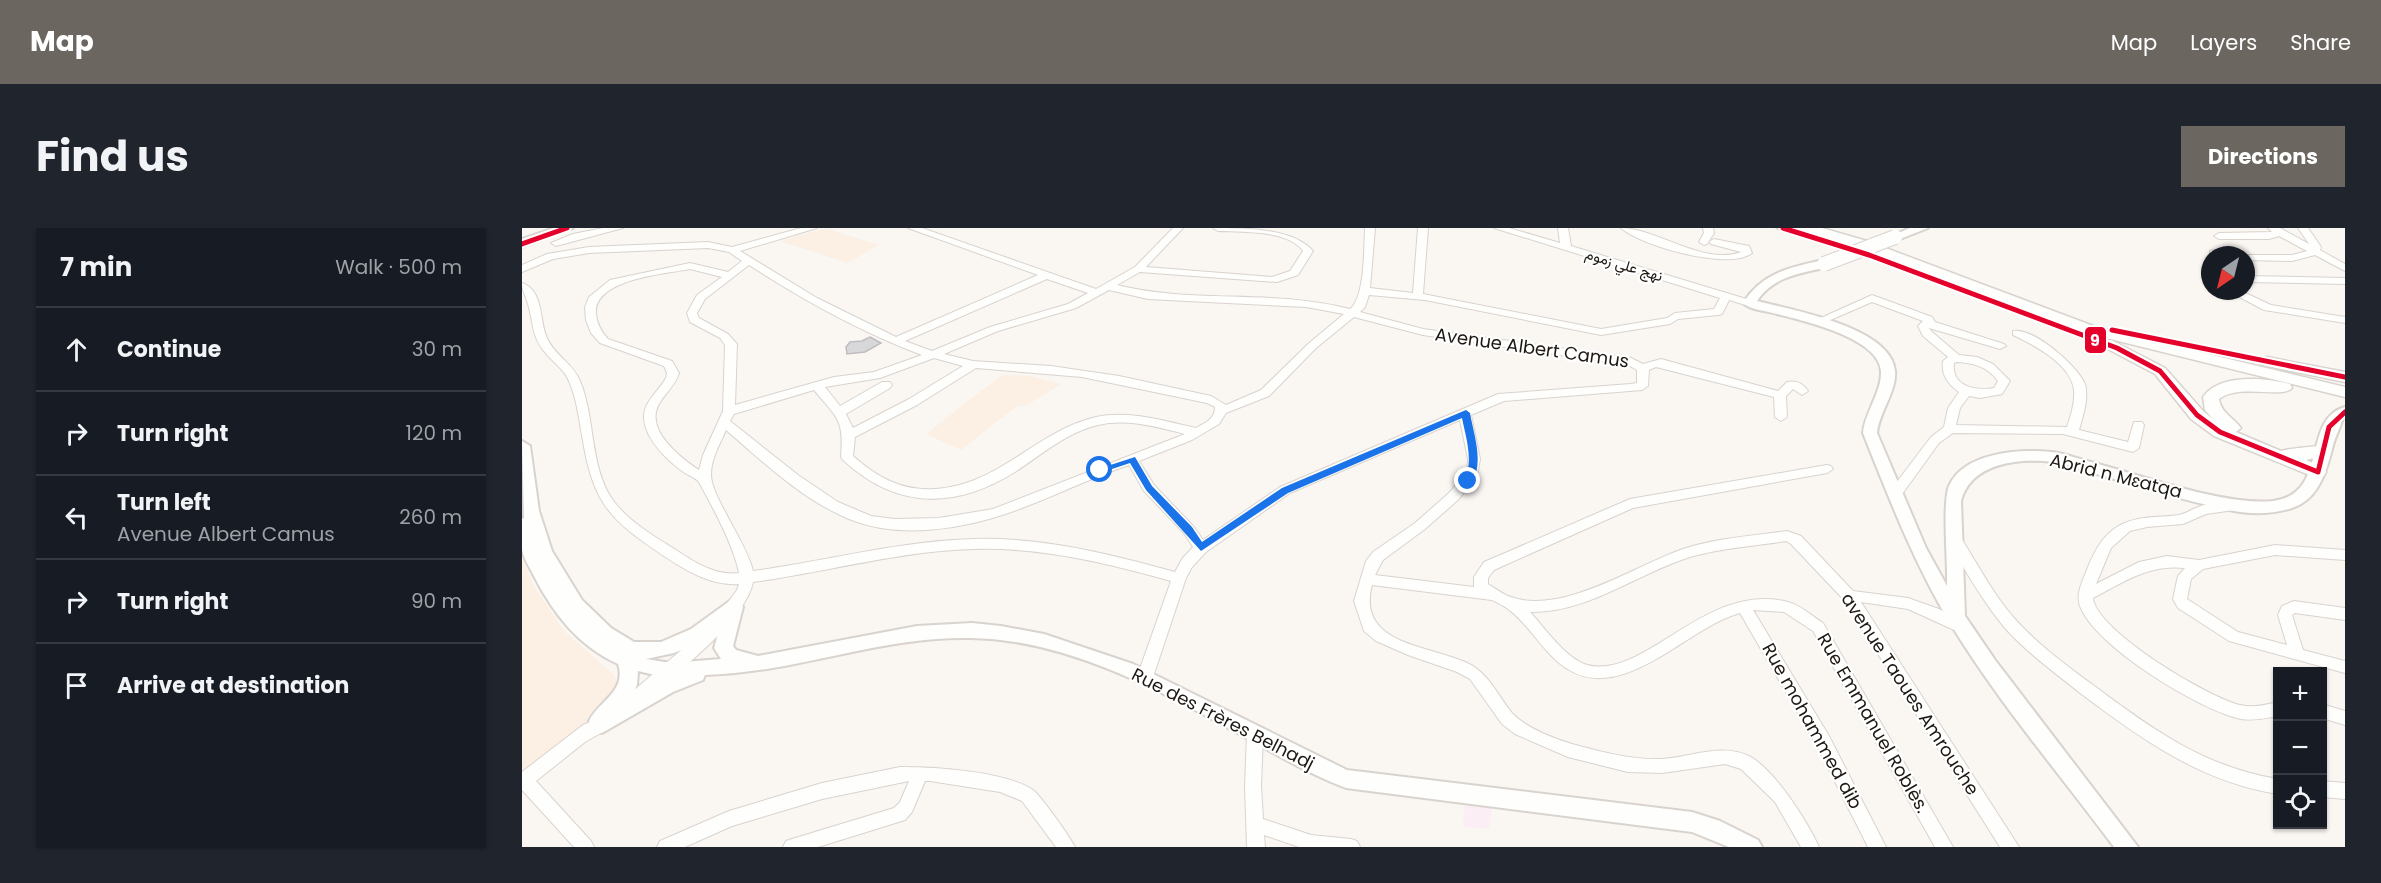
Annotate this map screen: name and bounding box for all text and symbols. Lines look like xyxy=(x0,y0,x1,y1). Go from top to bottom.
text: Map xyxy=(30,22,94,61)
text: Map xyxy=(2111,28,2157,57)
text: Layers xyxy=(2190,28,2257,57)
text: Share xyxy=(2290,28,2351,57)
button: Directions xyxy=(2181,126,2345,187)
text: Find us xyxy=(36,127,189,186)
street label: نهج علي زموم xyxy=(1582,243,1665,289)
north arrow xyxy=(2201,246,2255,300)
text: 7 min xyxy=(60,249,132,285)
text: Walk · 500 m xyxy=(335,253,462,281)
street label: Avenue Albert Camus xyxy=(1433,321,1631,374)
line badge: 9 xyxy=(2084,326,2107,354)
text: 9 xyxy=(2090,329,2100,352)
icon: ahead xyxy=(60,333,93,366)
text: Continue xyxy=(117,334,221,365)
text: 30 m xyxy=(412,335,462,363)
icon: right xyxy=(60,417,93,450)
text: Turn right xyxy=(117,418,228,449)
text: 120 m xyxy=(406,419,462,447)
street label: Abrid n Mɛatqa xyxy=(2047,447,2185,504)
route start xyxy=(1086,456,1112,482)
route end xyxy=(1454,467,1480,493)
text: Turn left xyxy=(117,487,211,518)
icon: left xyxy=(60,501,93,534)
text: 260 m xyxy=(399,503,462,531)
text: Avenue Albert Camus xyxy=(117,520,335,548)
icon: right xyxy=(60,585,93,618)
text: Turn right xyxy=(117,586,228,617)
text: 90 m xyxy=(411,587,462,615)
street label: avenue Taoues Amrouche xyxy=(1835,588,1985,800)
street label: Rue Emmanuel Roblès. xyxy=(1812,628,1935,817)
street label: Rue mohammed dib xyxy=(1756,638,1868,813)
street label: Rue des Frères Belhadj xyxy=(1128,662,1319,776)
map controls xyxy=(2273,667,2327,829)
button: + xyxy=(2273,667,2327,721)
icon: arrive xyxy=(60,669,93,702)
text: Arrive at destination xyxy=(117,670,349,701)
button: − xyxy=(2273,721,2327,775)
button: locate xyxy=(2273,775,2327,829)

